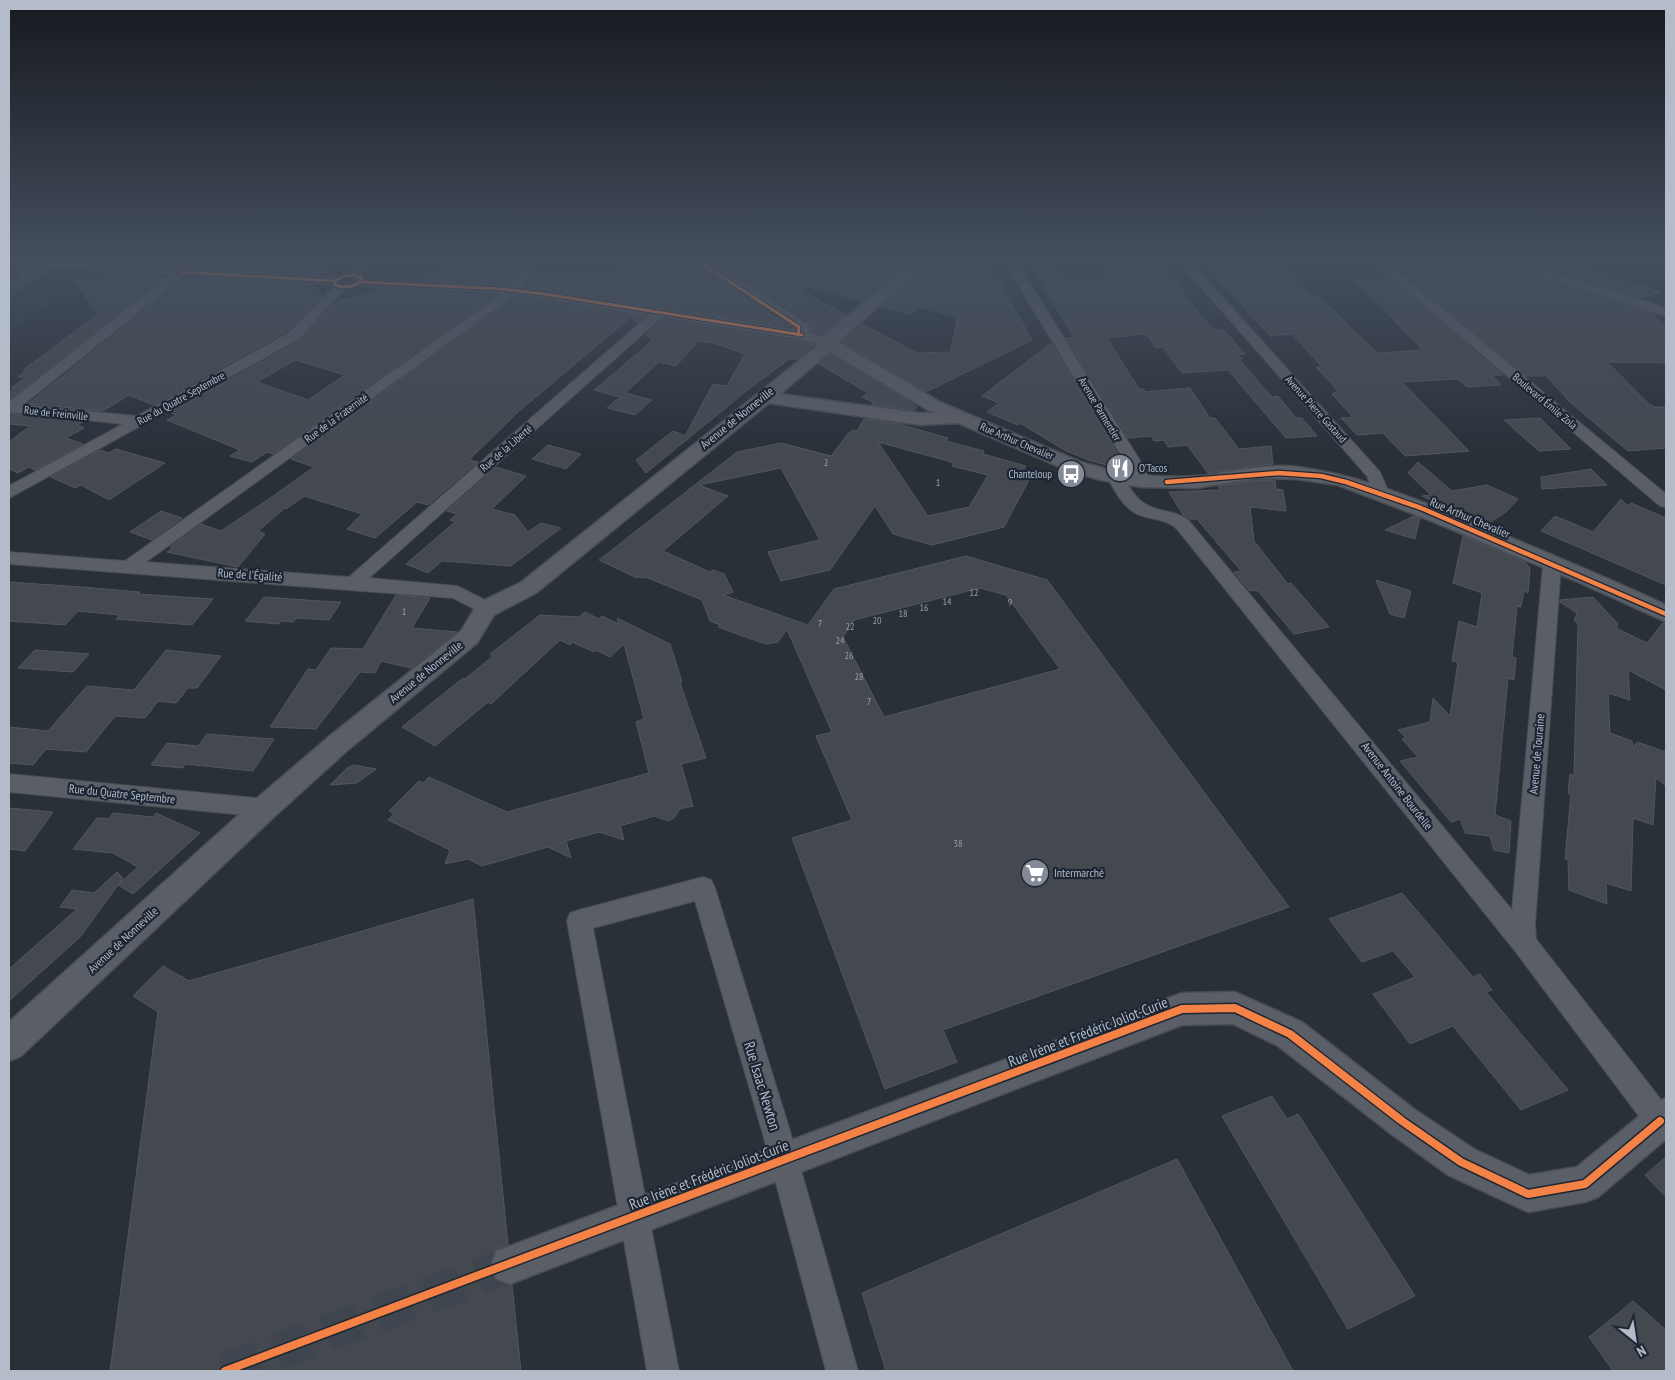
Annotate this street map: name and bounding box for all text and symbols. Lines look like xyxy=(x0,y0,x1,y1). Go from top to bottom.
street label: Rue du Quatre Septembre xyxy=(135,368,228,428)
street label: Boulevard Émile Zola xyxy=(1510,370,1580,432)
street label: Avenue Pierre Gastaud xyxy=(1282,373,1350,446)
street label: Avenue Parmentier xyxy=(1076,375,1124,443)
street label: Avenue de Nonneville xyxy=(697,383,777,452)
street label: Rue de la Fraternité xyxy=(302,390,371,446)
street label: Rue de Freinville xyxy=(23,403,89,423)
street label: Rue Arthur Chevalier xyxy=(978,419,1056,463)
street label: Rue de la Liberté xyxy=(477,421,535,475)
restaurant icon: O'Tacos xyxy=(1105,453,1135,483)
house number: 2 xyxy=(824,456,828,469)
bus stop icon: Chanteloup xyxy=(1056,459,1086,489)
place label: O'Tacos xyxy=(1139,461,1168,475)
place label: Chanteloup xyxy=(1009,467,1052,481)
house number: 1 xyxy=(936,476,940,489)
street label: Rue Arthur Chevalier xyxy=(1428,494,1513,541)
street label: Rue de l'Égalité xyxy=(217,565,283,584)
house number: 12 xyxy=(970,586,979,599)
house number: 14 xyxy=(943,595,952,608)
house number: 9 xyxy=(1008,596,1012,609)
house number: 16 xyxy=(920,601,929,614)
house number: 1 xyxy=(402,605,406,618)
house number: 18 xyxy=(899,607,908,620)
house number: 20 xyxy=(873,614,882,627)
house number: 7 xyxy=(818,617,822,630)
house number: 22 xyxy=(846,620,855,633)
house number: 24 xyxy=(836,634,845,647)
street label: Avenue de Nonneville xyxy=(386,637,466,706)
house number: 26 xyxy=(845,649,854,662)
house number: 28 xyxy=(855,670,864,683)
house number: 7 xyxy=(867,695,871,708)
street label: Avenue de Touraine xyxy=(1526,713,1547,795)
street label: Avenue Antoine Bourdelle xyxy=(1358,739,1436,833)
street label: Rue du Quatre Septembre xyxy=(68,780,176,807)
house number: 38 xyxy=(954,837,963,850)
supermarket icon: Intermarché xyxy=(1020,858,1050,888)
place label: Intermarché xyxy=(1054,865,1104,880)
street label: Avenue de Nonneville xyxy=(85,903,161,976)
street label: Rue Irène et Frédéric Joliot-Curie xyxy=(1005,992,1170,1071)
street label: Rue Isaac Newton xyxy=(740,1039,785,1133)
street label: Rue Irène et Frédéric Joliot-Curie xyxy=(626,1135,791,1214)
north arrow xyxy=(1610,1315,1660,1365)
text: N xyxy=(1634,1342,1649,1361)

